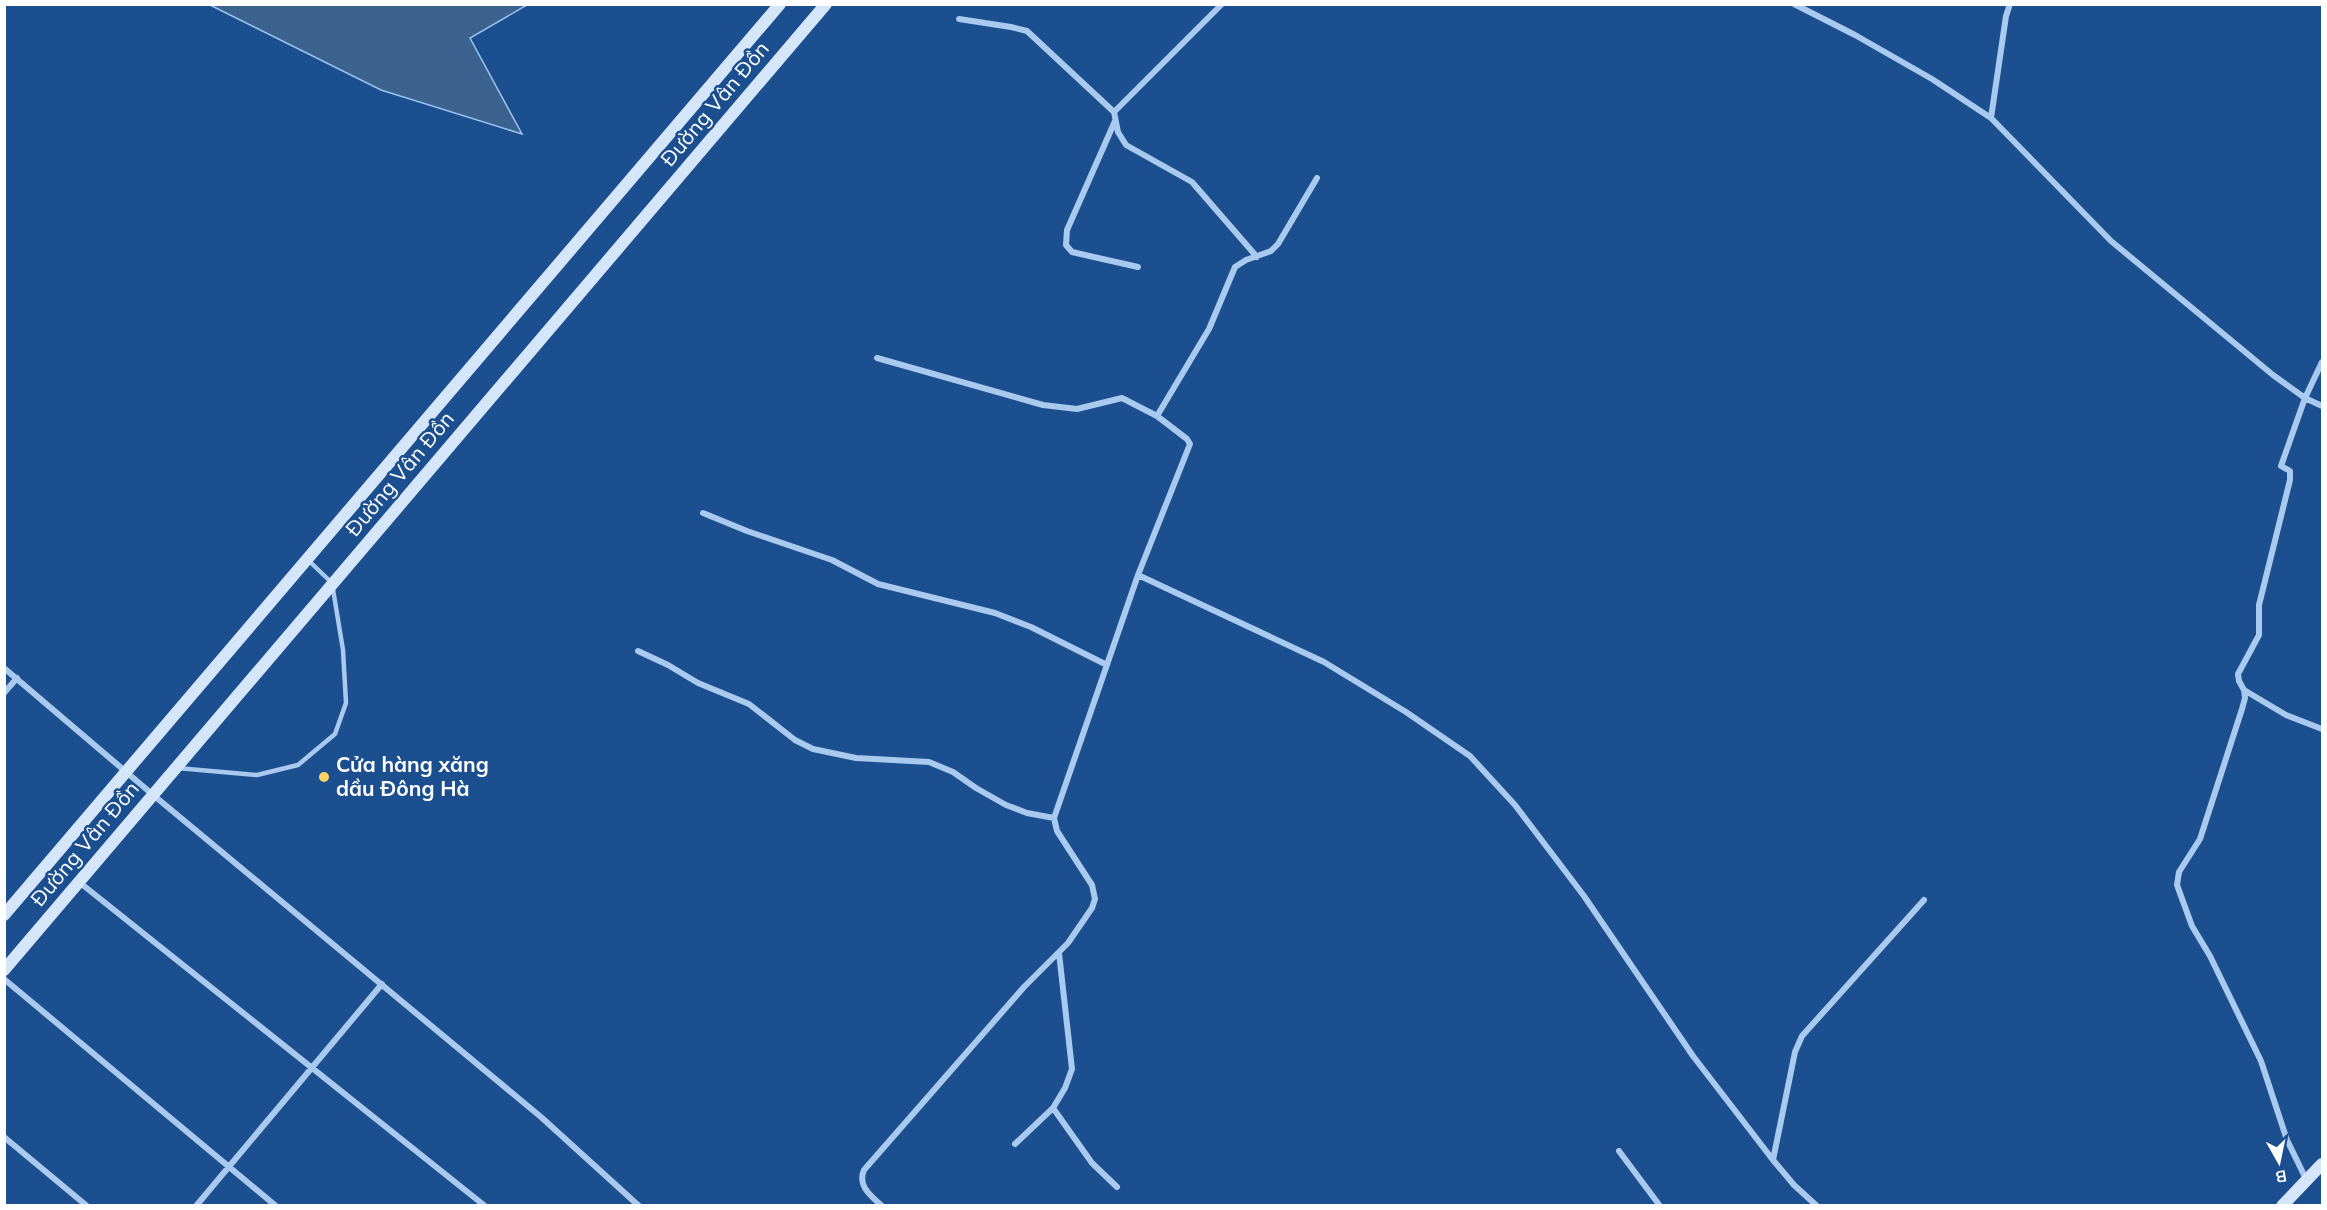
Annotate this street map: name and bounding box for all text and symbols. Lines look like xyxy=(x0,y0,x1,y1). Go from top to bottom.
street label: Đường Vân Đồn xyxy=(654,36,774,171)
street label: Đường Vân Đồn xyxy=(339,406,459,541)
place label: Cửa hàng xăng dầu Đông Hà xyxy=(336,751,489,801)
marker: Cửa hàng xăng dầu Đông Hà xyxy=(317,770,331,784)
street label: Đường Vân Đồn xyxy=(24,776,144,911)
north arrow xyxy=(2249,1132,2309,1192)
text: B xyxy=(2274,1166,2288,1188)

